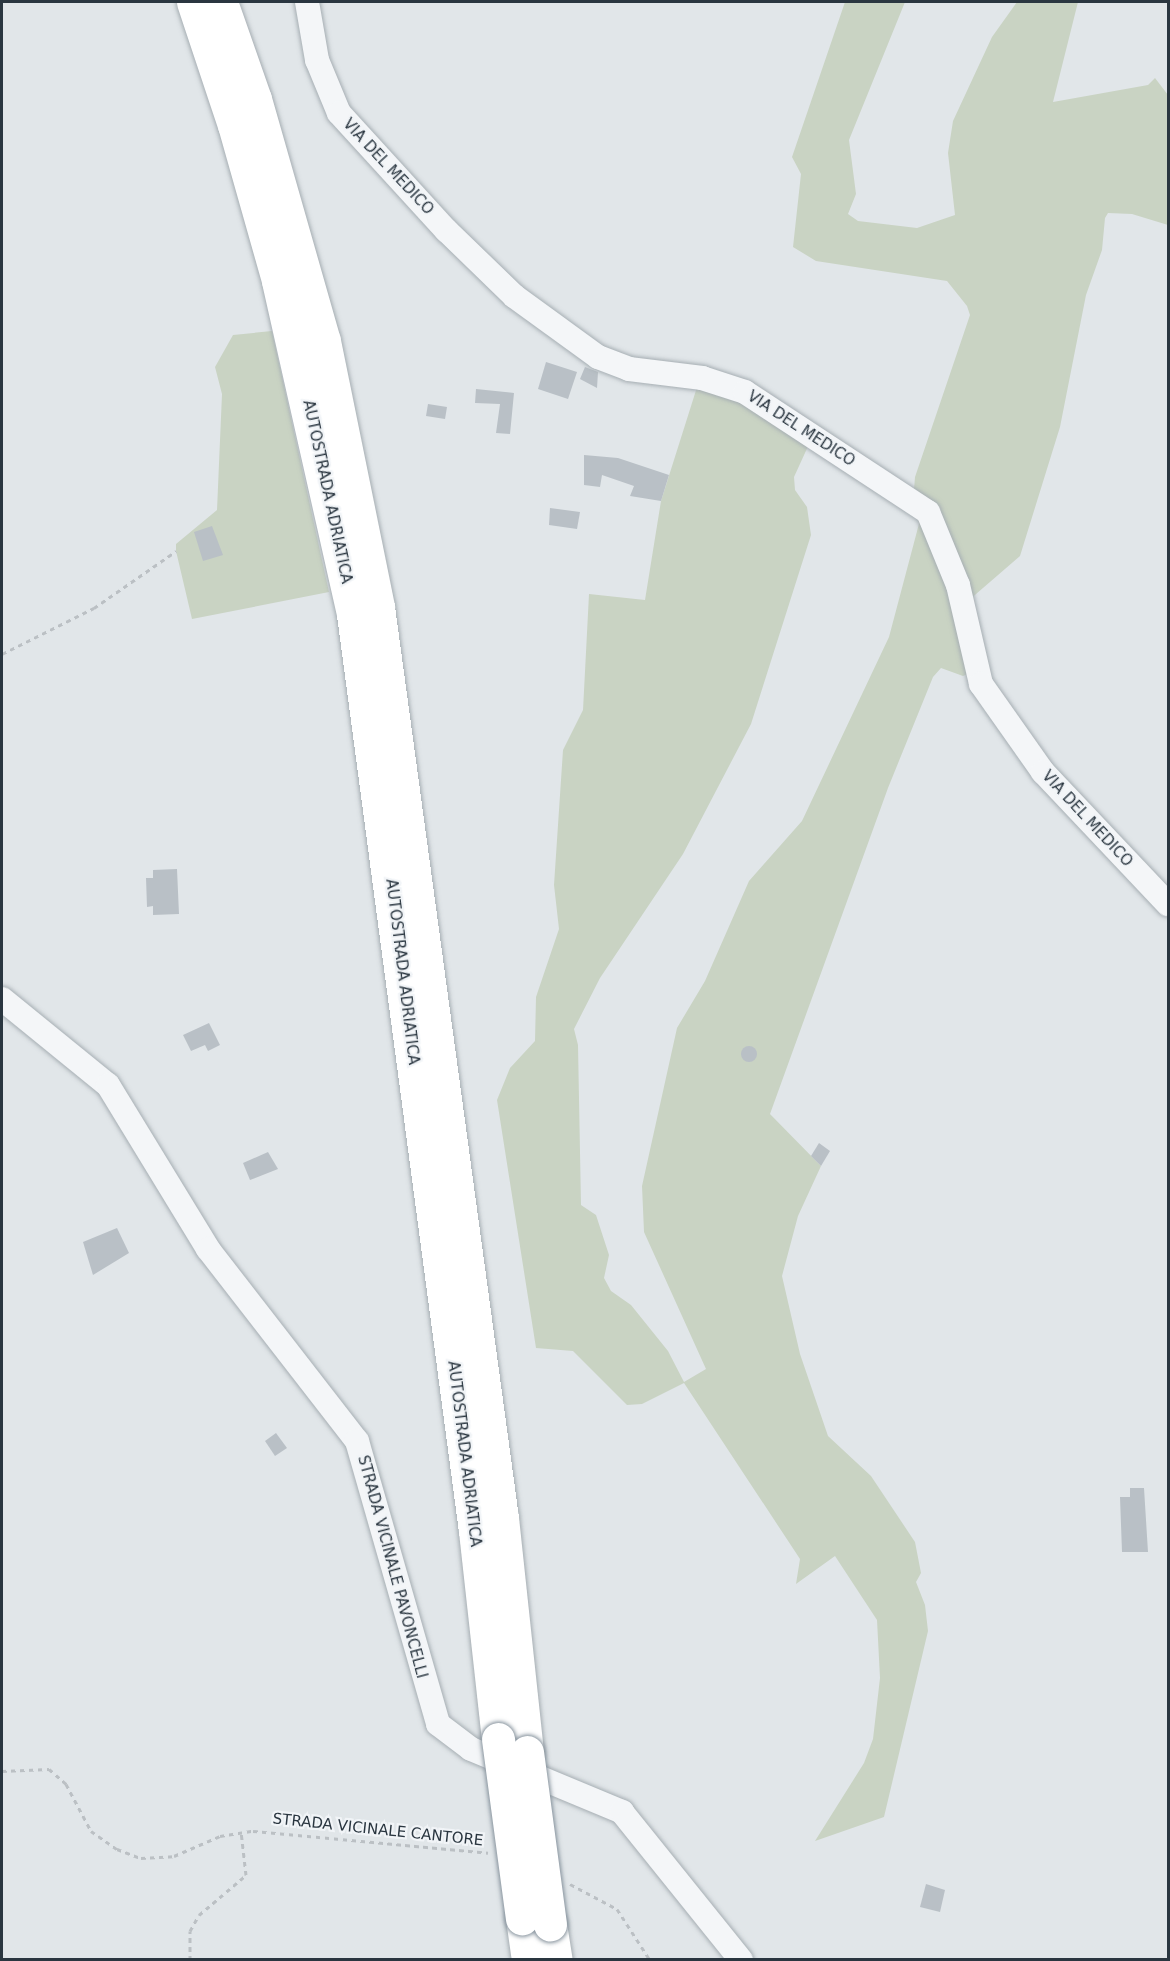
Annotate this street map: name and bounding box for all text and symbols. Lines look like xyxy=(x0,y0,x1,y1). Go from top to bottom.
street label: VIA DEL MEDICO xyxy=(339,115,437,219)
street label: VIA DEL MEDICO xyxy=(744,388,858,470)
street label: AUTOSTRADA ADRIATICA xyxy=(299,398,355,586)
street label: VIA DEL MEDICO xyxy=(1038,767,1136,871)
street label: AUTOSTRADA ADRIATICA xyxy=(382,878,422,1066)
street label: AUTOSTRADA ADRIATICA xyxy=(444,1360,484,1548)
street label: STRADA VICINALE PAVONCELLI xyxy=(354,1453,430,1681)
street label: STRADA VICINALE CANTORE xyxy=(272,1810,484,1850)

